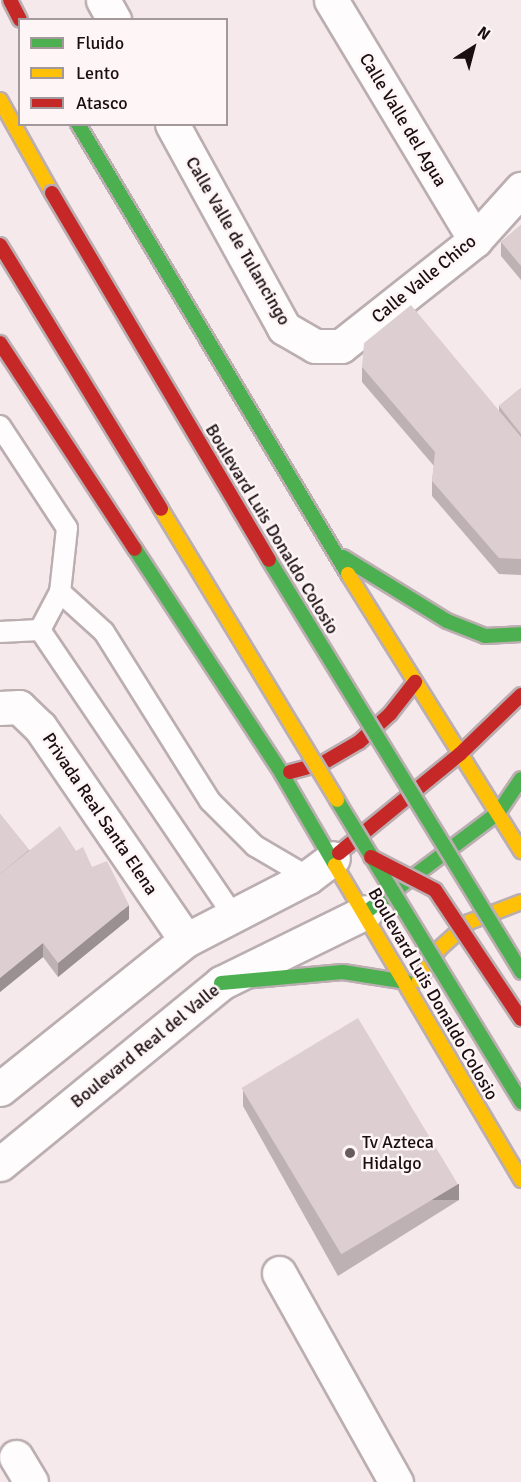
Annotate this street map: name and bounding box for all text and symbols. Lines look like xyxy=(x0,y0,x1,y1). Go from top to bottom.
legend xyxy=(18,18,228,126)
north arrow xyxy=(443,18,503,78)
text: N xyxy=(473,22,494,45)
text: Fluido xyxy=(76,32,124,54)
street label: Calle Valle del Agua xyxy=(355,49,451,191)
text: Lento xyxy=(76,62,119,84)
text: Atasco xyxy=(76,92,128,114)
street label: Calle Valle de Tulancingo xyxy=(181,153,295,329)
street label: Calle Valle Chico xyxy=(367,230,481,328)
street label: Boulevard Luis Donaldo Colosio xyxy=(201,420,343,638)
street label: Privada Real Santa Elena xyxy=(38,729,162,899)
street label: Boulevard Luis Donaldo Colosio xyxy=(363,884,503,1104)
street label: Boulevard Real del Valle xyxy=(66,979,224,1113)
place label: Tv Azteca Hidalgo xyxy=(362,1132,434,1174)
marker: Tv Azteca Hidalgo xyxy=(343,1146,357,1160)

